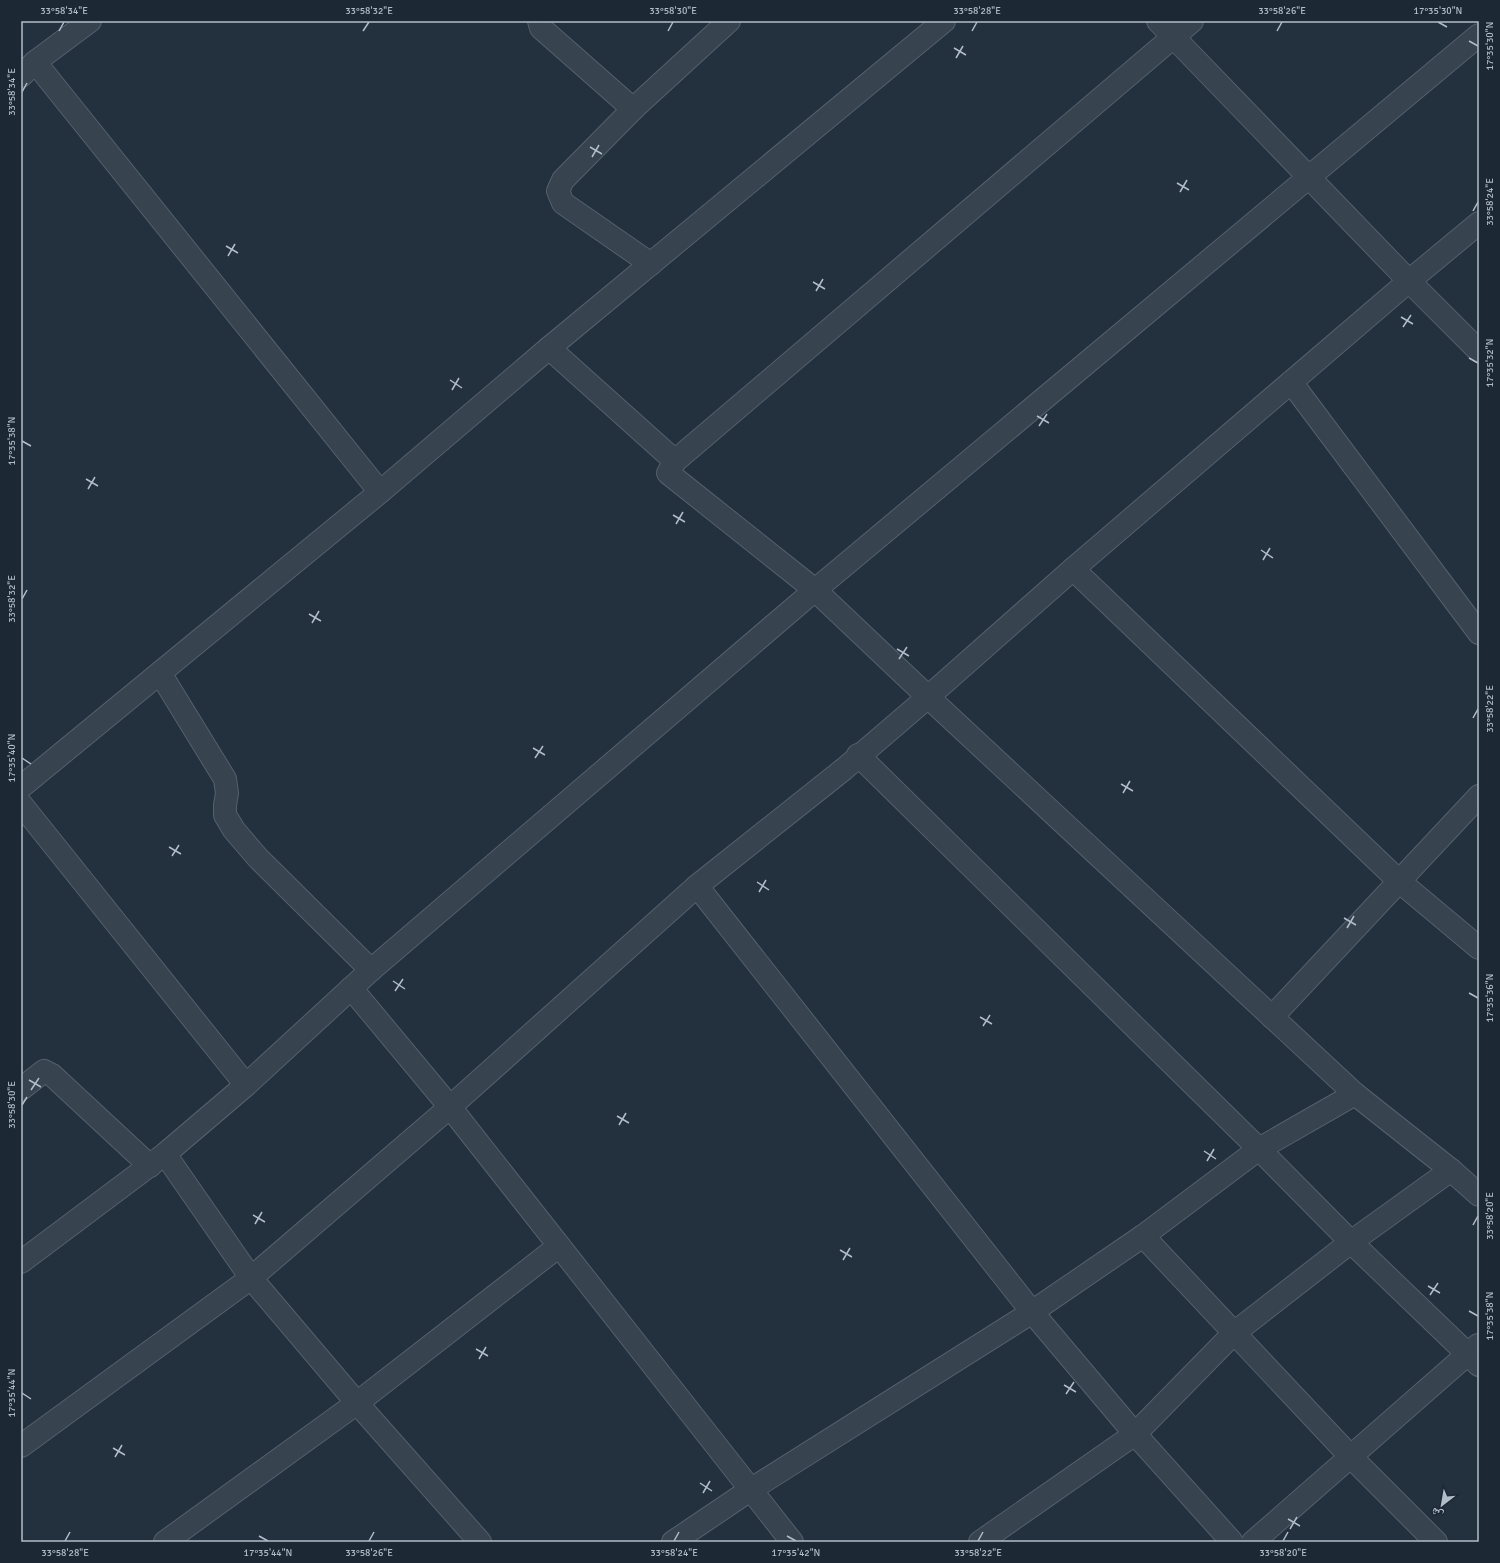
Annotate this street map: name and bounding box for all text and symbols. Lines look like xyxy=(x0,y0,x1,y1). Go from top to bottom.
text: 33°58'34"E xyxy=(40,5,88,17)
text: 33°58'32"E xyxy=(345,5,393,17)
text: 33°58'30"E xyxy=(649,5,697,17)
text: 33°58'28"E xyxy=(953,5,1001,17)
text: 33°58'26"E xyxy=(1258,5,1306,17)
text: 17°35'30"N xyxy=(1414,5,1462,17)
text: 17°35'30"N xyxy=(1484,22,1496,70)
text: 33°58'34"E xyxy=(6,68,18,116)
text: 33°58'24"E xyxy=(1484,178,1496,226)
text: 17°35'32"N xyxy=(1484,339,1496,387)
text: 17°35'38"N xyxy=(6,417,18,465)
text: 33°58'32"E xyxy=(6,575,18,623)
text: 33°58'22"E xyxy=(1484,685,1496,733)
text: 17°35'40"N xyxy=(6,734,18,782)
text: 17°35'36"N xyxy=(1484,974,1496,1022)
text: 33°58'30"E xyxy=(6,1081,18,1129)
text: 33°58'20"E xyxy=(1484,1192,1496,1240)
text: 17°35'38"N xyxy=(1484,1292,1496,1340)
text: 17°35'44"N xyxy=(6,1369,18,1417)
north arrow xyxy=(1422,1485,1462,1525)
text: ش xyxy=(1428,1504,1446,1522)
text: 33°58'28"E xyxy=(41,1547,89,1559)
text: 17°35'44"N xyxy=(244,1547,292,1559)
text: 33°58'26"E xyxy=(345,1547,393,1559)
text: 33°58'24"E xyxy=(650,1547,698,1559)
text: 17°35'42"N xyxy=(772,1547,820,1559)
text: 33°58'22"E xyxy=(954,1547,1002,1559)
text: 33°58'20"E xyxy=(1259,1547,1307,1559)

